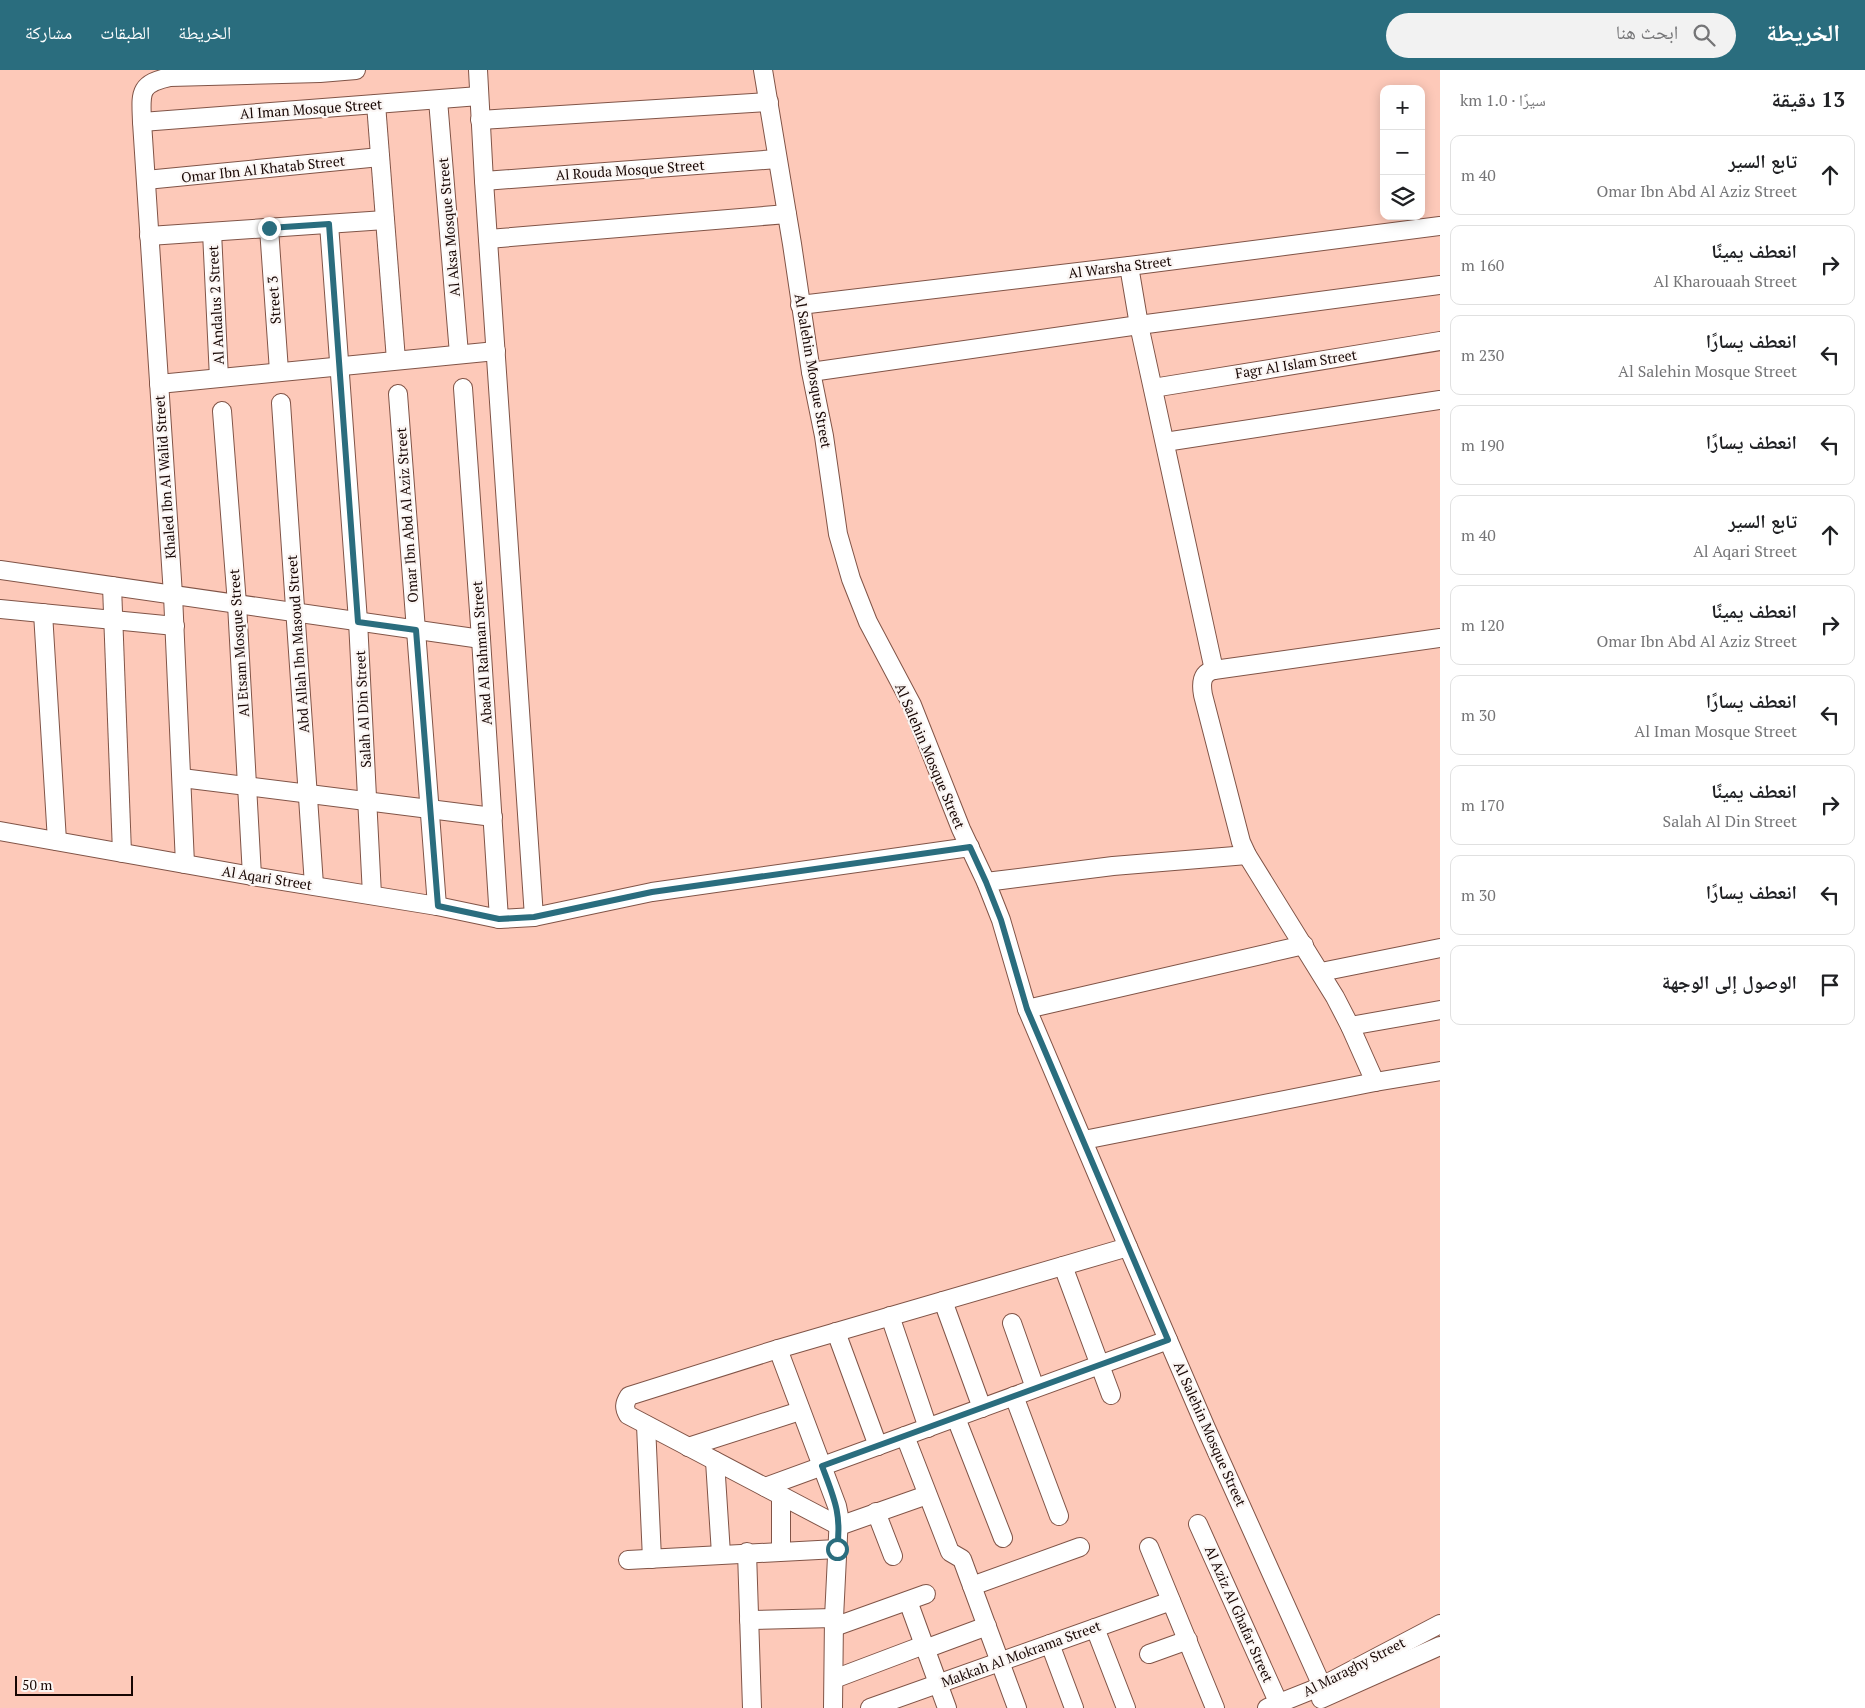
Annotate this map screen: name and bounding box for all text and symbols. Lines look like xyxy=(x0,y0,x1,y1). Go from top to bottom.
search box xyxy=(1386,13,1736,58)
text: الخريطة xyxy=(1766,16,1840,48)
text: ابحث هنا xyxy=(1616,19,1678,44)
text: مشاركة xyxy=(25,20,72,44)
text: الطبقات xyxy=(100,20,150,44)
text: الخريطة xyxy=(178,20,231,44)
icon: search xyxy=(1690,21,1718,49)
map controls xyxy=(1380,85,1425,220)
button: + xyxy=(1380,85,1425,130)
text: 13 دقيقة xyxy=(1771,85,1845,113)
text: سيرًا · 1.0 km xyxy=(1460,89,1546,111)
street label: Al Iman Mosque Street xyxy=(239,94,383,123)
button: − xyxy=(1380,130,1425,175)
text: تابع السير xyxy=(1728,148,1797,173)
street label: Omar Ibn Al Khatab Street xyxy=(180,150,347,187)
street label: Al Rouda Mosque Street xyxy=(555,155,706,184)
street label: Al Aksa Mosque Street xyxy=(433,156,464,297)
icon: ahead xyxy=(1816,161,1844,189)
text: 40 m xyxy=(1461,164,1496,186)
button: layers xyxy=(1380,175,1425,220)
text: Omar Ibn Abd Al Aziz Street xyxy=(1596,180,1797,202)
route end xyxy=(258,217,281,240)
text: انعطف يمينًا xyxy=(1711,238,1797,263)
street label: Al Andalus 2 Street xyxy=(203,244,228,365)
street label: Al Warsha Street xyxy=(1067,251,1173,282)
icon: right xyxy=(1816,251,1844,279)
text: 160 m xyxy=(1461,254,1504,276)
text: Al Kharouaah Street xyxy=(1653,270,1797,292)
street label: Street 3 xyxy=(262,275,285,325)
street label: Al Salehin Mosque Street xyxy=(791,292,837,450)
text: انعطف يسارًا xyxy=(1706,328,1797,353)
icon: left xyxy=(1816,341,1844,369)
street label: Fagr Al Islam Street xyxy=(1234,344,1359,382)
text: 230 m xyxy=(1461,344,1504,366)
text: Al Salehin Mosque Street xyxy=(1618,360,1797,382)
street label: Khaled Ibn Al Walid Street xyxy=(149,394,180,560)
street label: Omar Ibn Abd Al Aziz Street xyxy=(391,426,422,603)
text: انعطف يسارًا xyxy=(1706,429,1797,454)
icon: left xyxy=(1816,431,1844,459)
text: 190 m xyxy=(1461,434,1504,456)
text: تابع السير xyxy=(1728,508,1797,533)
icon: ahead xyxy=(1816,521,1844,549)
text: 40 m xyxy=(1461,524,1496,546)
text: Al Aqari Street xyxy=(1693,540,1797,562)
street label: Abd Allah Ibn Masoud Street xyxy=(282,553,313,734)
street label: Al Etsam Mosque Street xyxy=(224,567,253,718)
street label: Abad Al Rahman Street xyxy=(467,579,496,726)
text: انعطف يمينًا xyxy=(1711,598,1797,623)
icon: right xyxy=(1816,611,1844,639)
text: 120 m xyxy=(1461,614,1504,636)
text: Omar Ibn Abd Al Aziz Street xyxy=(1596,630,1797,652)
street label: Salah Al Din Street xyxy=(350,649,375,768)
street label: Al Salehin Mosque Street xyxy=(891,680,970,832)
text: انعطف يسارًا xyxy=(1706,688,1797,713)
icon: left xyxy=(1816,701,1844,729)
text: 30 m xyxy=(1461,704,1496,726)
text: Al Iman Mosque Street xyxy=(1634,720,1797,742)
text: انعطف يمينًا xyxy=(1711,778,1797,803)
icon: right xyxy=(1816,791,1844,819)
text: 170 m xyxy=(1461,794,1504,816)
text: Salah Al Din Street xyxy=(1663,810,1797,832)
street label: Al Aqari Street xyxy=(221,861,314,894)
text: انعطف يسارًا xyxy=(1706,879,1797,904)
icon: left xyxy=(1816,881,1844,909)
text: 30 m xyxy=(1461,884,1496,906)
text: الوصول إلى الوجهة xyxy=(1662,969,1797,994)
icon: arrive xyxy=(1816,971,1844,999)
street label: Al Salehin Mosque Street xyxy=(1170,1358,1251,1510)
route start xyxy=(826,1538,849,1561)
street label: Al Aziz Al Ghafar Street xyxy=(1201,1543,1278,1686)
street label: Makkah Al Mokrama Street xyxy=(938,1615,1104,1691)
street label: Al Maraghy Street xyxy=(1299,1632,1409,1700)
scale bar xyxy=(15,1673,132,1696)
text: 50 m xyxy=(22,1675,52,1694)

